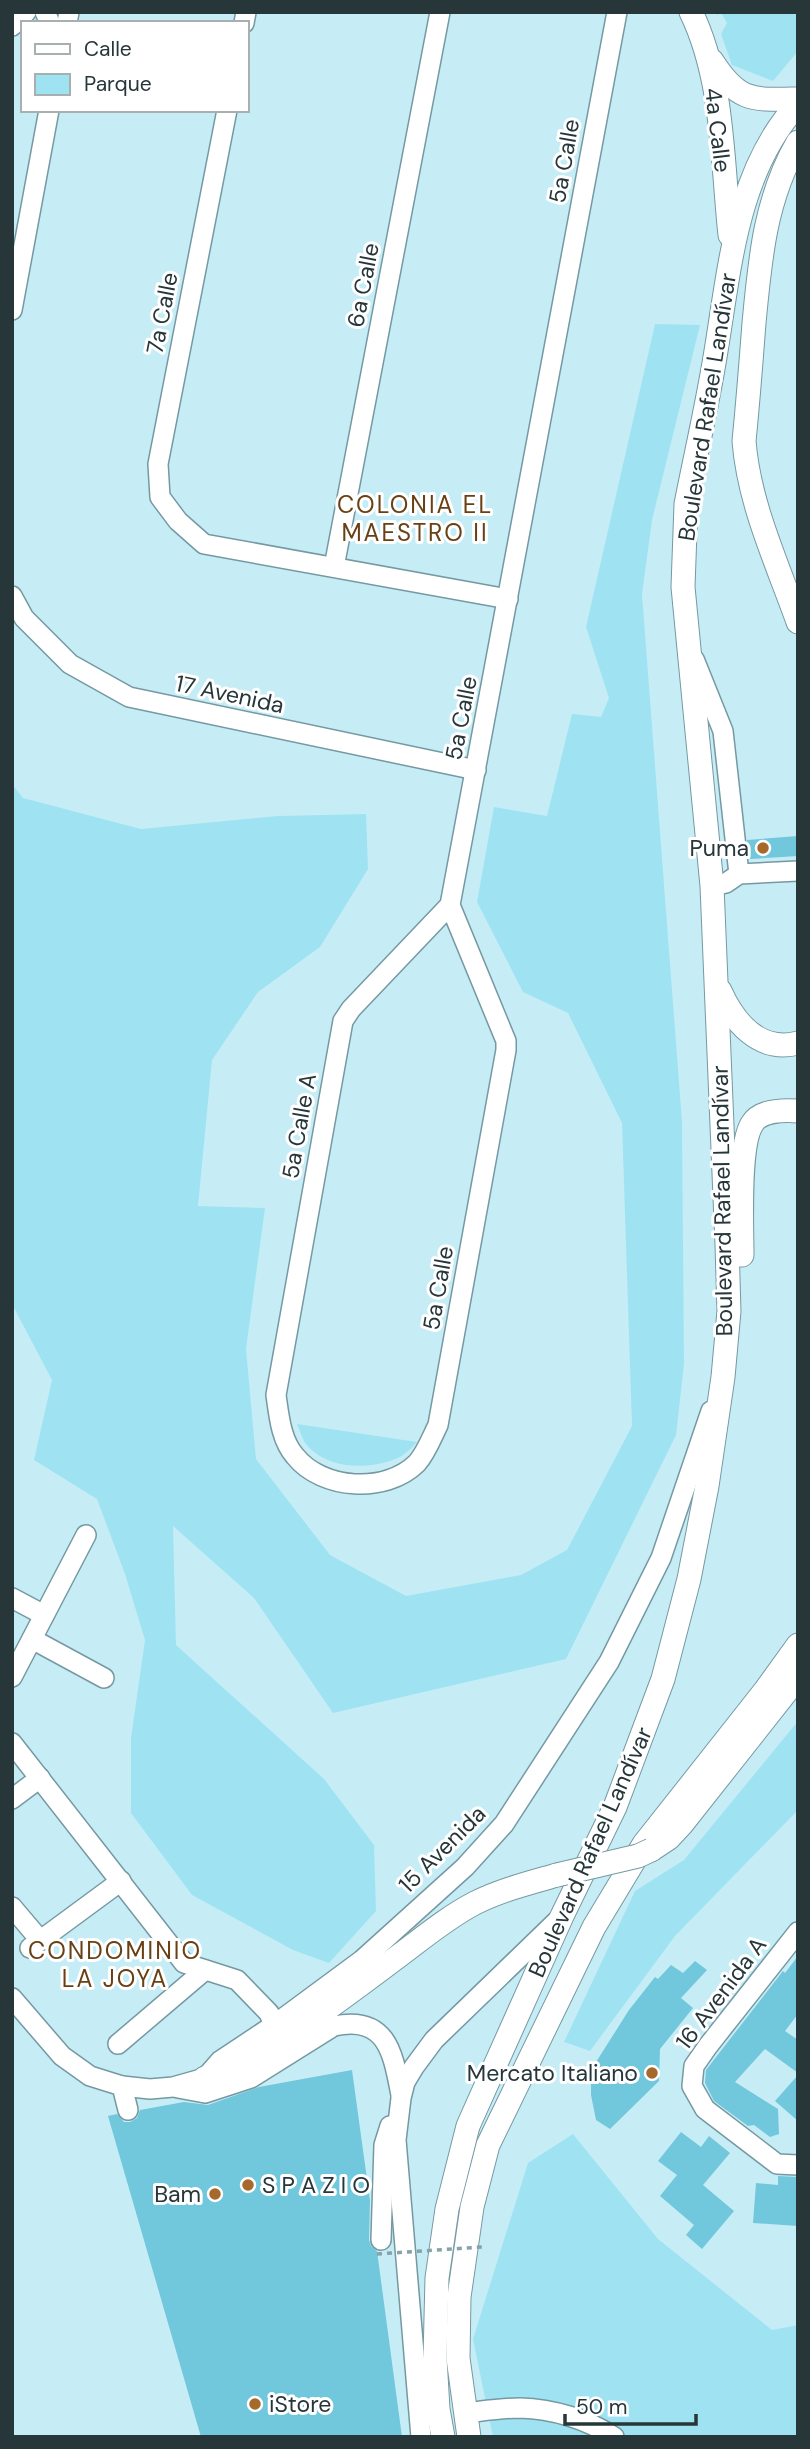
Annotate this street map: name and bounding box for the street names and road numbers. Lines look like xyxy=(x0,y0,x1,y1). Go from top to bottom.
street label: 4a Calle xyxy=(698,86,738,174)
street label: 5a Calle xyxy=(542,117,586,205)
street label: 6a Calle xyxy=(340,240,386,330)
street label: 7a Calle xyxy=(139,270,185,356)
street label: Boulevard Rafael Landívar xyxy=(671,271,743,543)
street label: 17 Avenida xyxy=(173,668,287,720)
street label: 5a Calle xyxy=(438,673,484,763)
street label: Boulevard Rafael Landívar xyxy=(705,1065,739,1337)
street label: 5a Calle A xyxy=(275,1071,323,1181)
street label: 5a Calle xyxy=(416,1244,460,1332)
street label: Boulevard Rafael Landívar xyxy=(521,1722,659,1982)
street label: 15 Avenida xyxy=(392,1799,492,1899)
street label: 16 Avenida A xyxy=(669,1931,773,2055)

